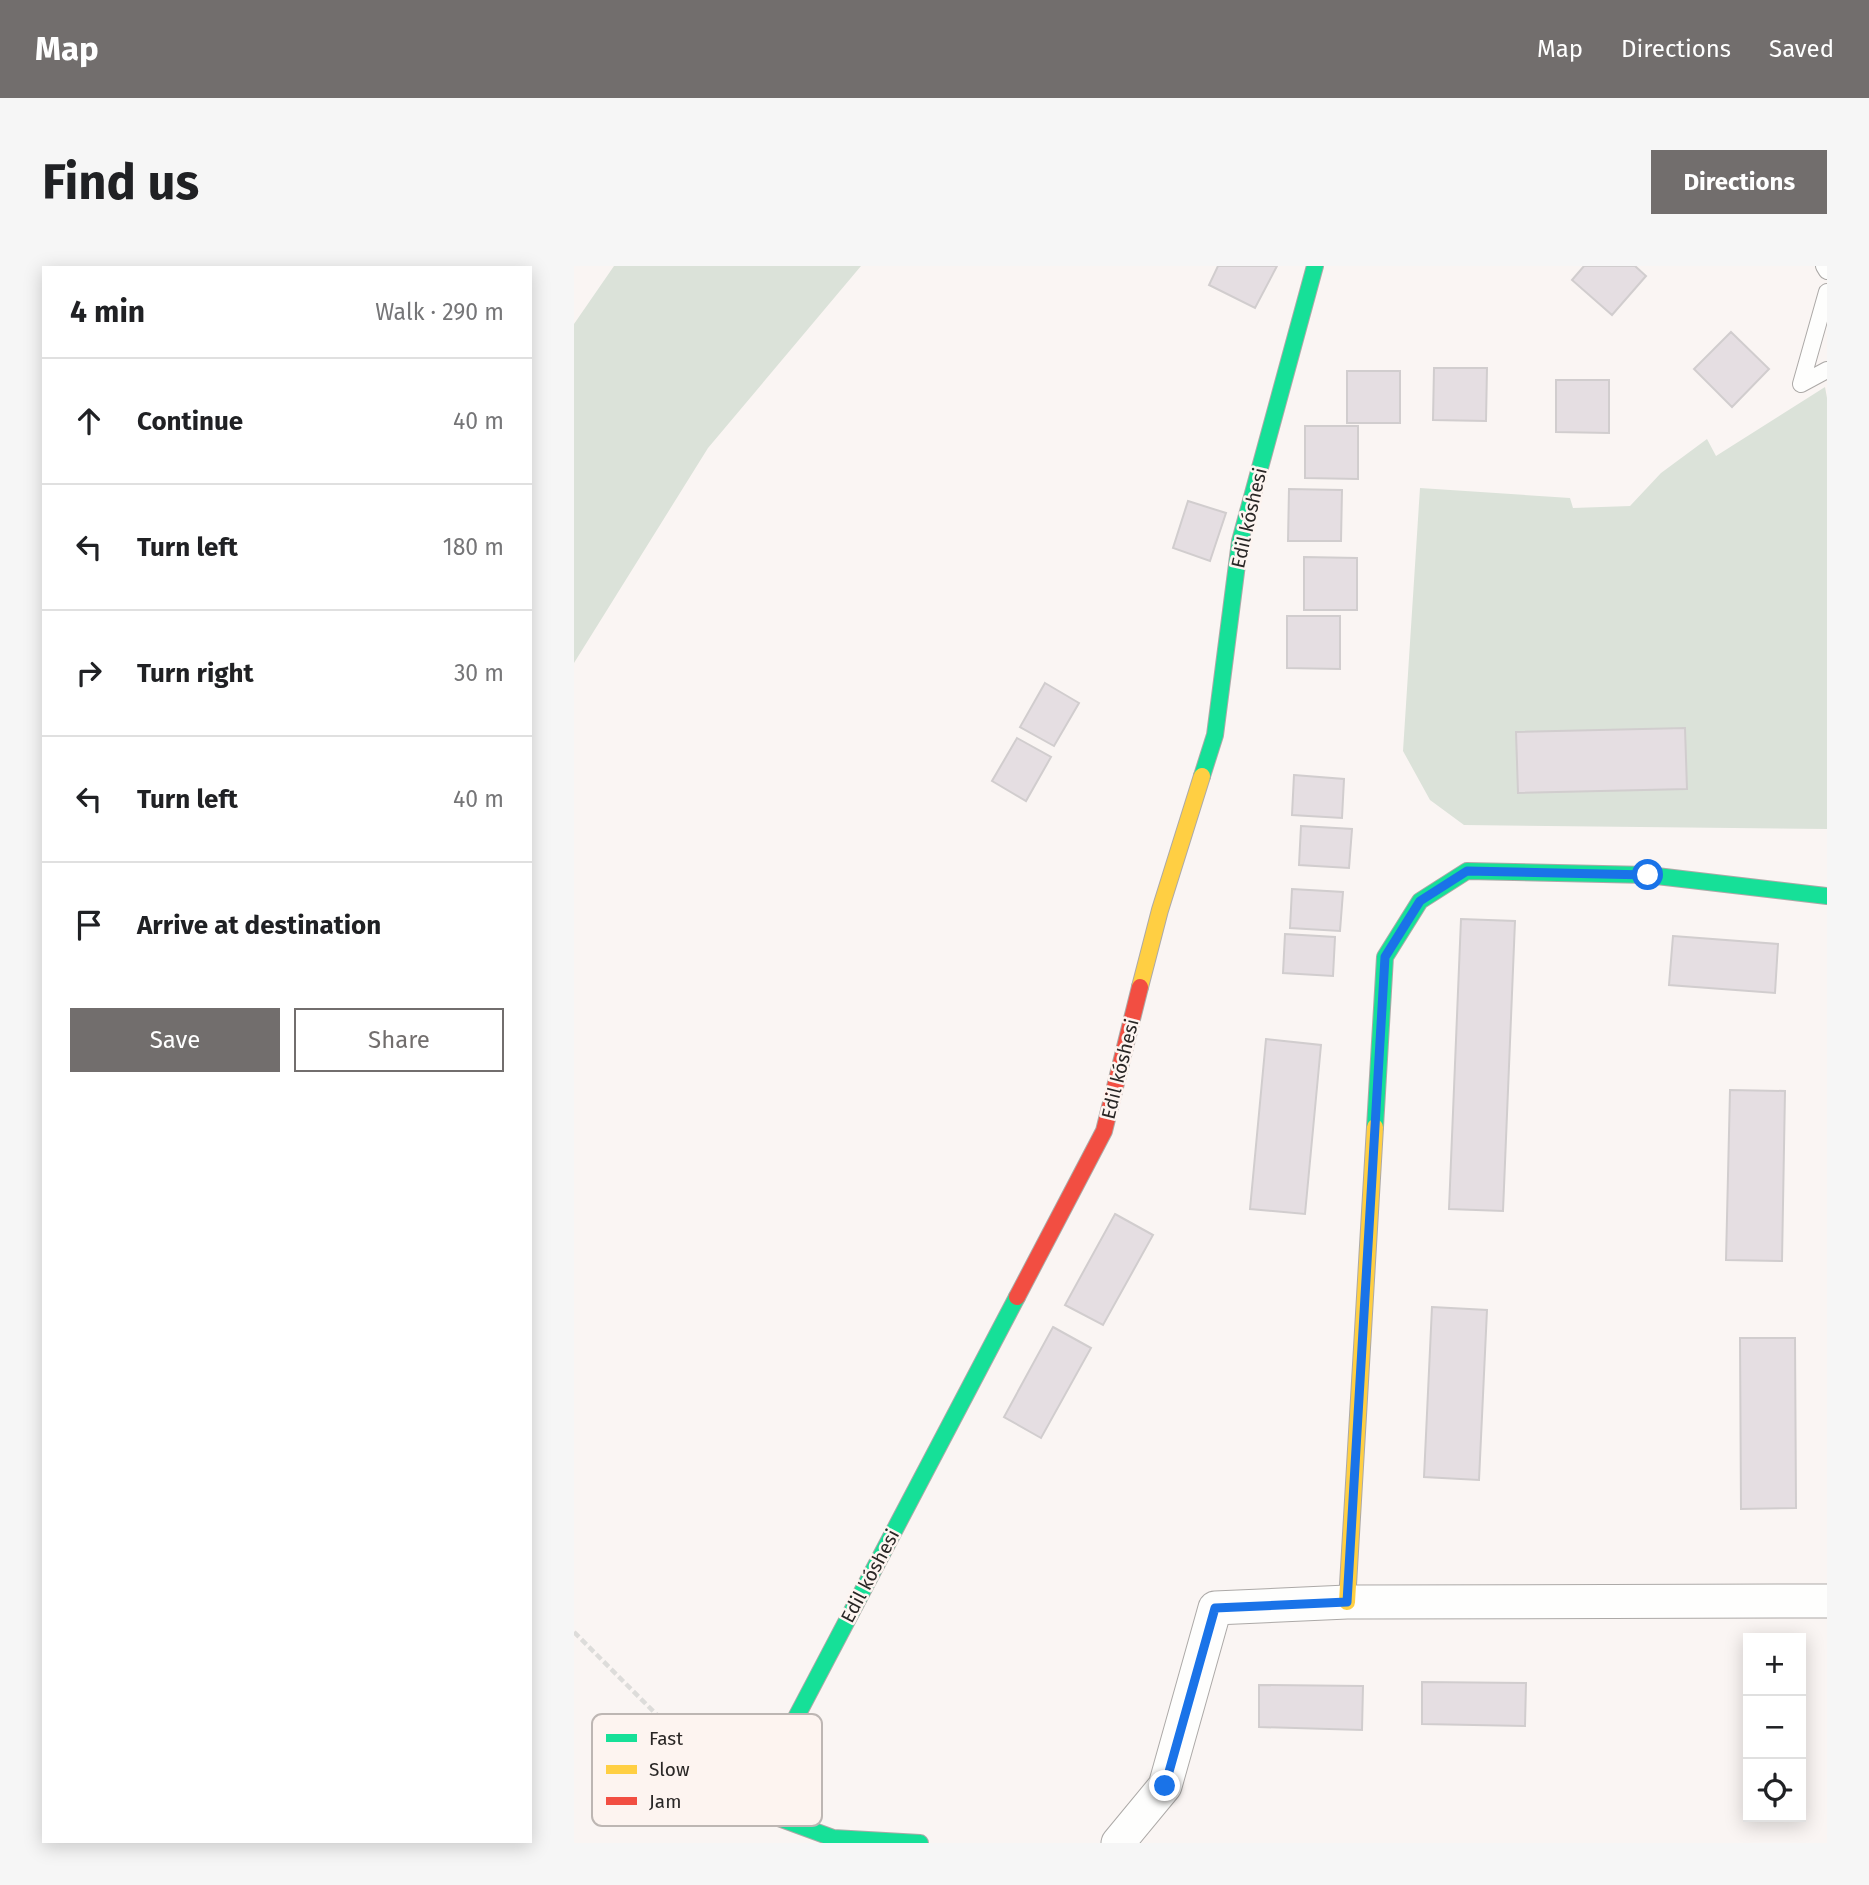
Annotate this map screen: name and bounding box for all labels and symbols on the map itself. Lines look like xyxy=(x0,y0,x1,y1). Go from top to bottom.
street label: Edil kóshesi xyxy=(1226,466,1272,570)
route start xyxy=(1632,859,1663,890)
street label: Edil kóshesi xyxy=(1096,1017,1144,1121)
street label: Edil kóshesi xyxy=(836,1525,904,1627)
legend xyxy=(592,1714,822,1826)
text: Fast xyxy=(649,1727,683,1750)
text: Slow xyxy=(649,1758,690,1781)
route end xyxy=(1149,1770,1180,1801)
text: Jam xyxy=(649,1790,681,1813)

